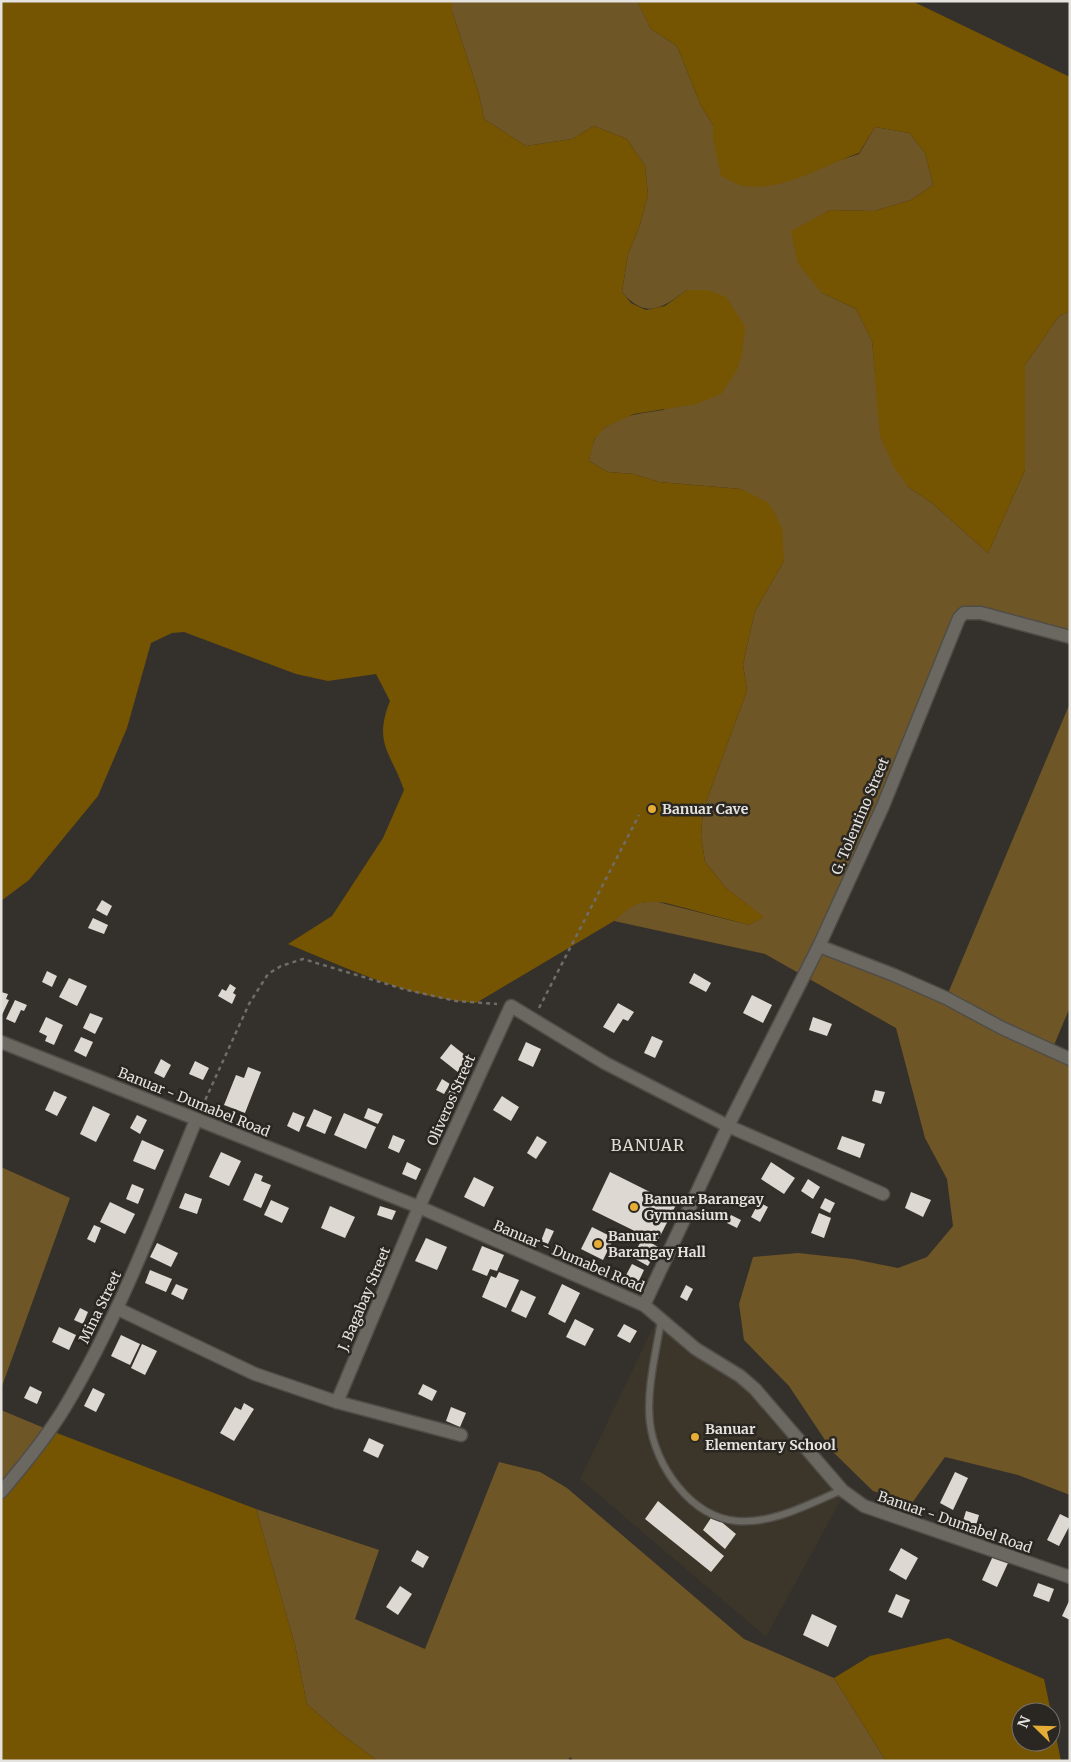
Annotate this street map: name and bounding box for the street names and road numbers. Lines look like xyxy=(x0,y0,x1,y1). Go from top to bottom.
street label: G. Tolentino Street xyxy=(827,754,893,877)
street label: Oliveros Street xyxy=(423,1051,479,1148)
street label: Banuar - Dumabel Road xyxy=(116,1063,273,1141)
street label: Banuar - Dumabel Road xyxy=(491,1216,648,1296)
street label: J. Bagabay Street xyxy=(333,1244,394,1355)
street label: Mina Street xyxy=(75,1267,126,1346)
street label: Banuar - Dumabel Road xyxy=(875,1487,1035,1557)

